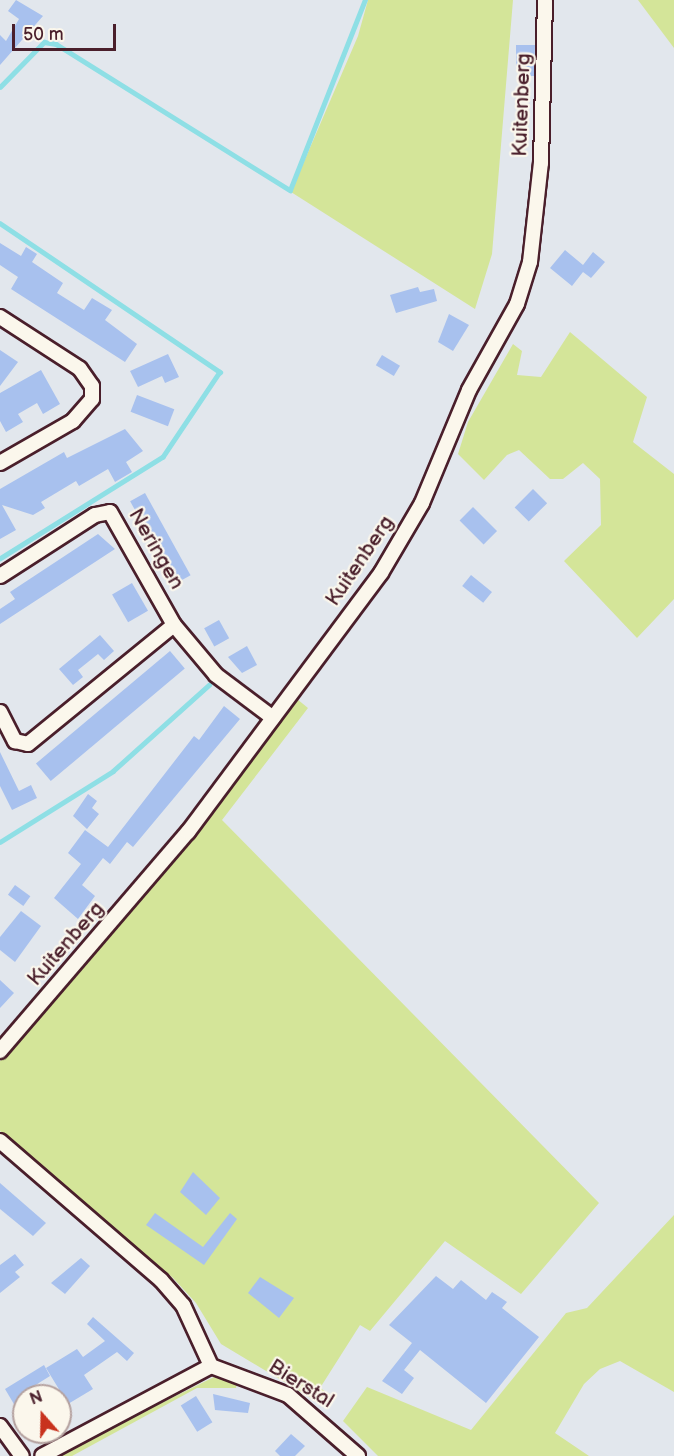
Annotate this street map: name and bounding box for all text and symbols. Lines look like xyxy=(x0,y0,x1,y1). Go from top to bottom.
scale bar xyxy=(15,12,118,50)
text: 50 m xyxy=(23,24,64,45)
street label: Kuitenberg xyxy=(508,53,536,157)
street label: Neringen xyxy=(123,504,189,594)
street label: Kuitenberg xyxy=(321,511,399,611)
street label: Kuitenberg xyxy=(23,897,109,991)
street label: Bierstal xyxy=(264,1354,338,1414)
north arrow xyxy=(12,1384,72,1444)
text: N xyxy=(27,1388,45,1409)

